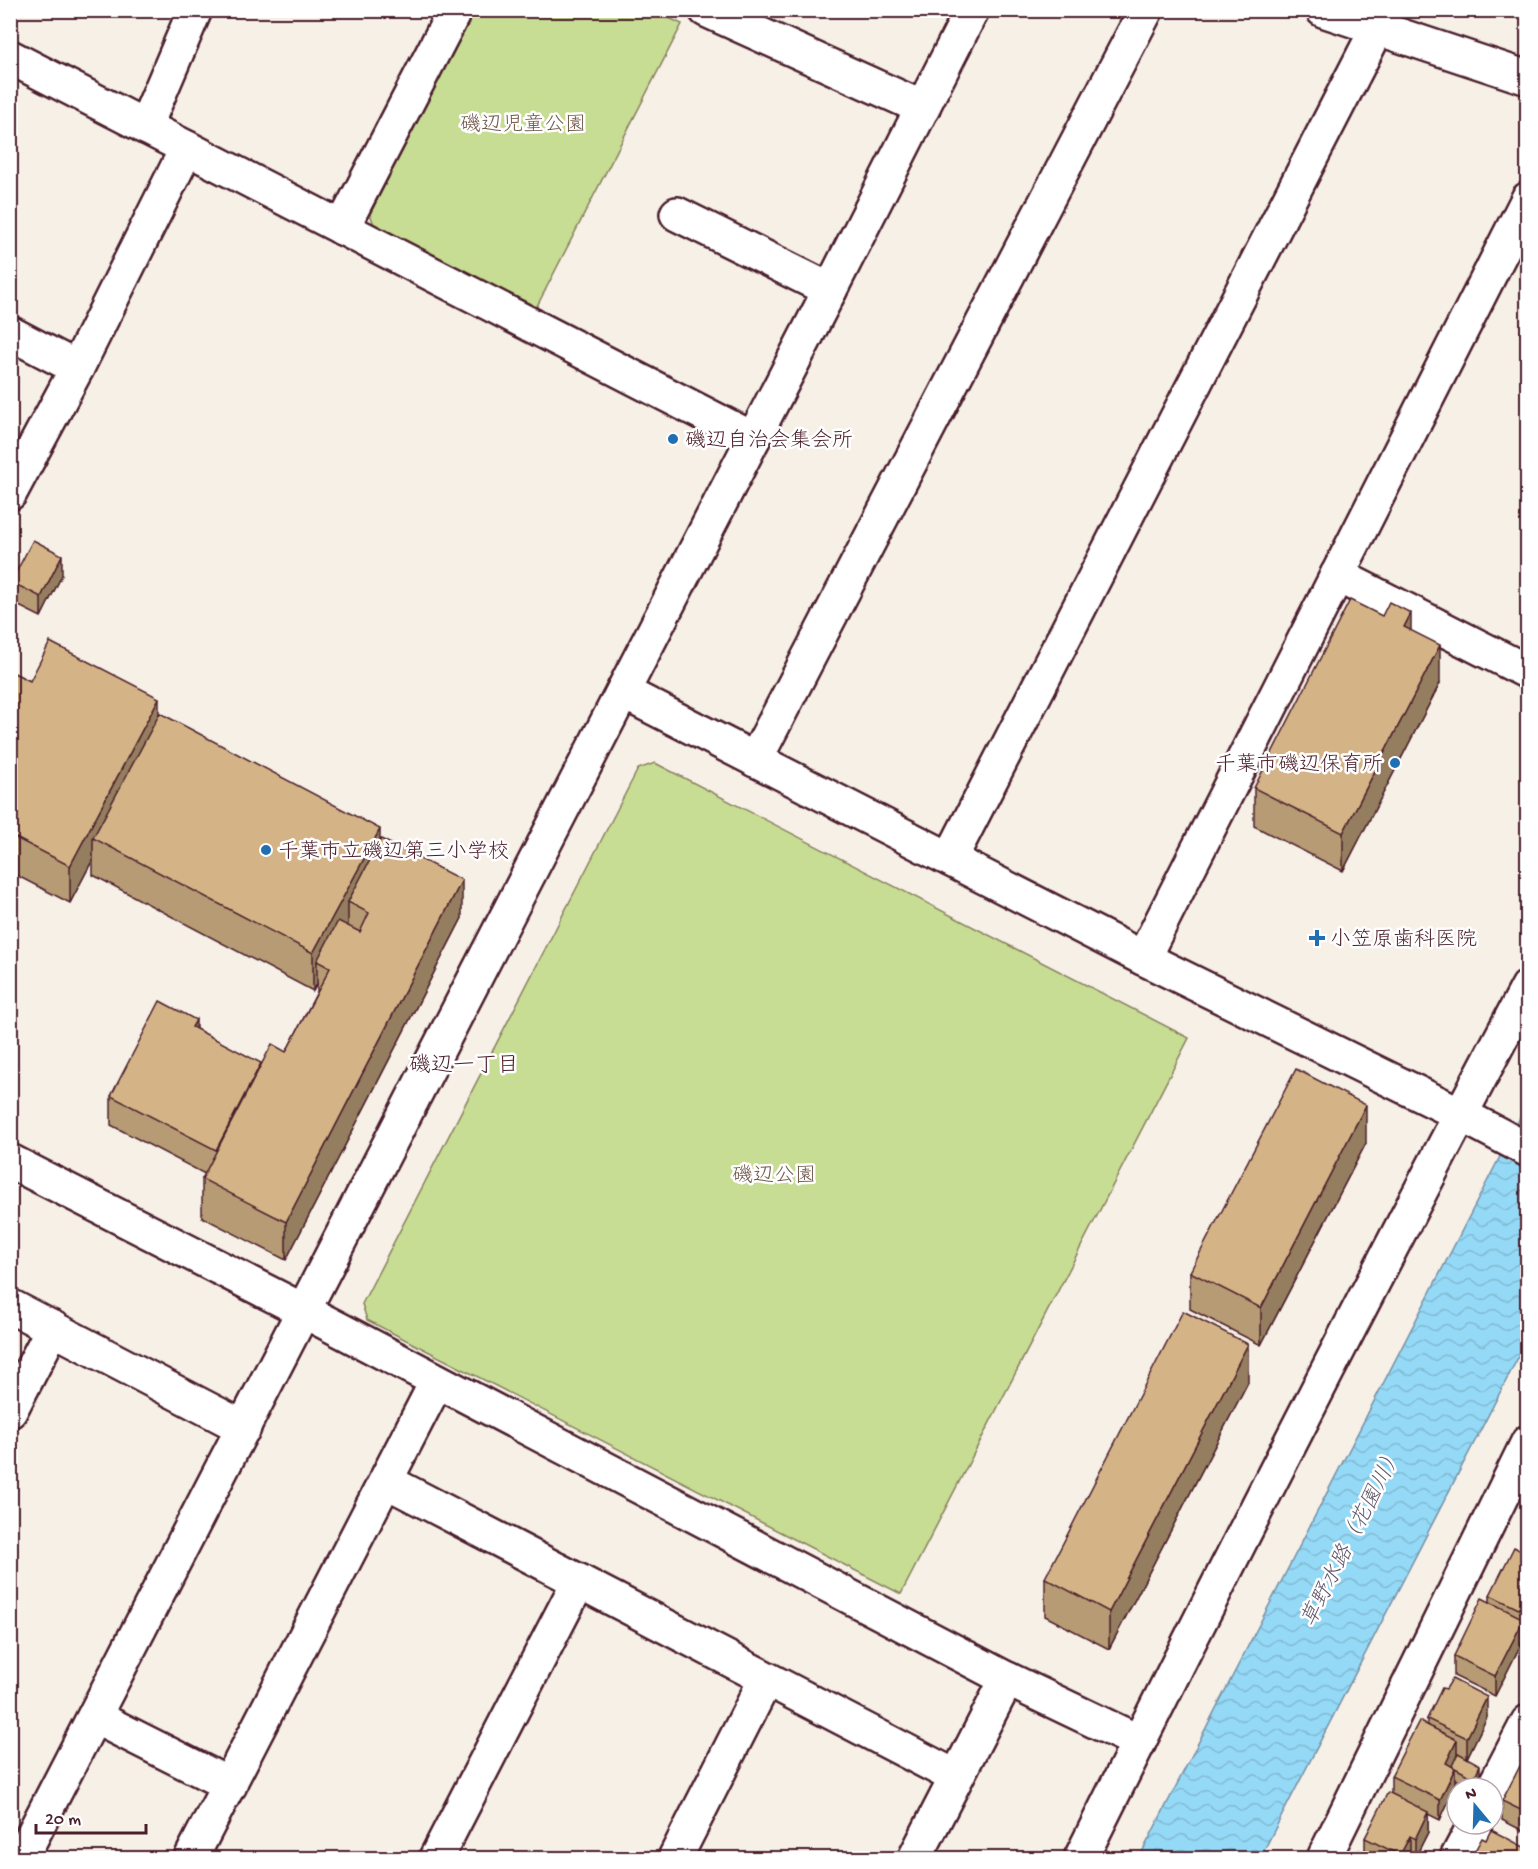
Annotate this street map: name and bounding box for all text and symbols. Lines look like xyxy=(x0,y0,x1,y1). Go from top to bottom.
park label: 磯辺児童公園 xyxy=(460,112,586,139)
place label: 磯辺自治会集会所 xyxy=(685,428,853,455)
marker: 磯辺自治会集会所 xyxy=(666,432,680,446)
place label: 千葉市磯辺保育所 xyxy=(1215,752,1383,779)
marker: 千葉市磯辺保育所 xyxy=(1388,756,1402,770)
place label: 千葉市立磯辺第三小学校 xyxy=(278,839,509,866)
marker: 千葉市立磯辺第三小学校 xyxy=(259,843,273,857)
place label: 小笠原歯科医院 xyxy=(1330,928,1477,954)
marker: 小笠原歯科医院 xyxy=(1308,929,1326,947)
district label: 磯辺一丁目 xyxy=(409,1053,519,1080)
park label: 磯辺公園 xyxy=(732,1164,816,1190)
water label: 草野水路（花園川） xyxy=(1296,1443,1410,1632)
north arrow xyxy=(1445,1776,1505,1836)
text: N xyxy=(1463,1784,1480,1806)
scale bar xyxy=(36,1797,146,1835)
text: 20 m xyxy=(45,1810,81,1831)

